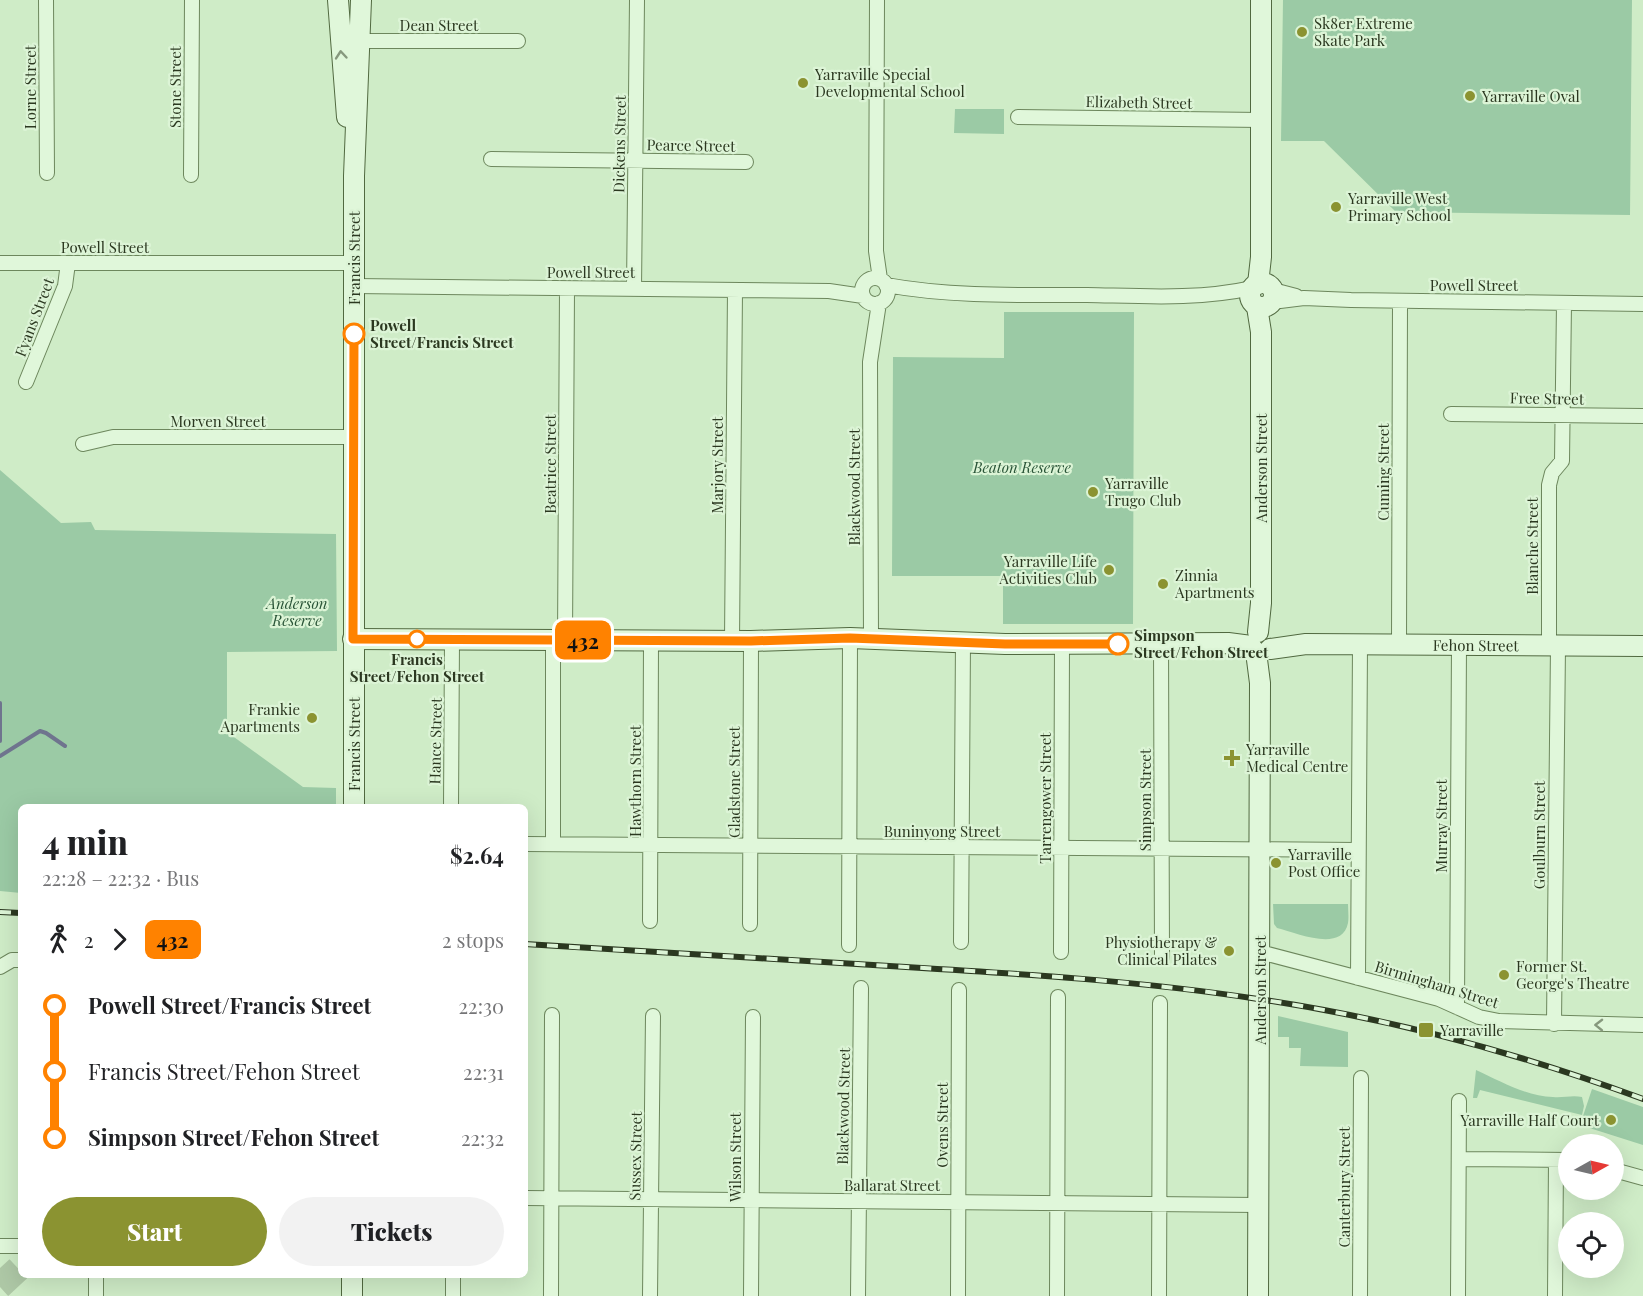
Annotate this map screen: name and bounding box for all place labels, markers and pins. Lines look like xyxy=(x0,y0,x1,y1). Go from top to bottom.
place label: Sk8er Extreme Skate Park xyxy=(1314,13,1413,50)
marker: Sk8er Extreme Skate Park xyxy=(1295,25,1309,39)
place label: Yarraville Special Developmental School xyxy=(814,64,965,101)
marker: Yarraville Special Developmental School xyxy=(796,76,810,90)
place label: Yarraville Oval xyxy=(1481,86,1580,106)
marker: Yarraville Oval xyxy=(1463,89,1477,103)
place label: Yarraville West Primary School xyxy=(1347,188,1451,225)
marker: Yarraville West Primary School xyxy=(1329,200,1343,214)
place label: Powell Street/Francis Street xyxy=(370,315,514,352)
marker: Powell Street/Francis Street xyxy=(343,323,365,345)
place label: Yarraville Trugo Club xyxy=(1104,473,1181,510)
marker: Yarraville Trugo Club xyxy=(1086,485,1100,499)
place label: Yarraville Life Activities Club xyxy=(998,551,1097,588)
marker: Yarraville Life Activities Club xyxy=(1102,563,1116,577)
place label: Zinnia Apartments xyxy=(1174,565,1255,602)
marker: Zinnia Apartments xyxy=(1156,577,1170,591)
place label: Simpson Street/Fehon Street xyxy=(1134,625,1269,662)
marker: Francis Street/Fehon Street xyxy=(408,630,426,648)
marker: Simpson Street/Fehon Street xyxy=(1107,633,1129,655)
place label: Francis Street/Fehon Street xyxy=(350,649,485,686)
place label: Frankie Apartments xyxy=(219,699,300,736)
marker: Frankie Apartments xyxy=(305,711,319,725)
place label: Yarraville Medical Centre xyxy=(1245,739,1348,776)
marker: Yarraville Medical Centre xyxy=(1223,749,1241,767)
place label: Yarraville Post Office xyxy=(1287,844,1360,881)
marker: Yarraville Post Office xyxy=(1269,856,1283,870)
place label: Physiotherapy & Clinical Pilates xyxy=(1105,932,1217,969)
marker: Physiotherapy & Clinical Pilates xyxy=(1222,944,1236,958)
place label: Former St. George's Theatre xyxy=(1516,956,1630,993)
marker: Former St. George's Theatre xyxy=(1497,968,1511,982)
place label: Yarraville xyxy=(1439,1020,1504,1040)
marker: Yarraville xyxy=(1417,1021,1435,1039)
place label: Yarraville Half Court xyxy=(1459,1110,1600,1130)
marker: Yarraville Half Court xyxy=(1604,1113,1618,1127)

